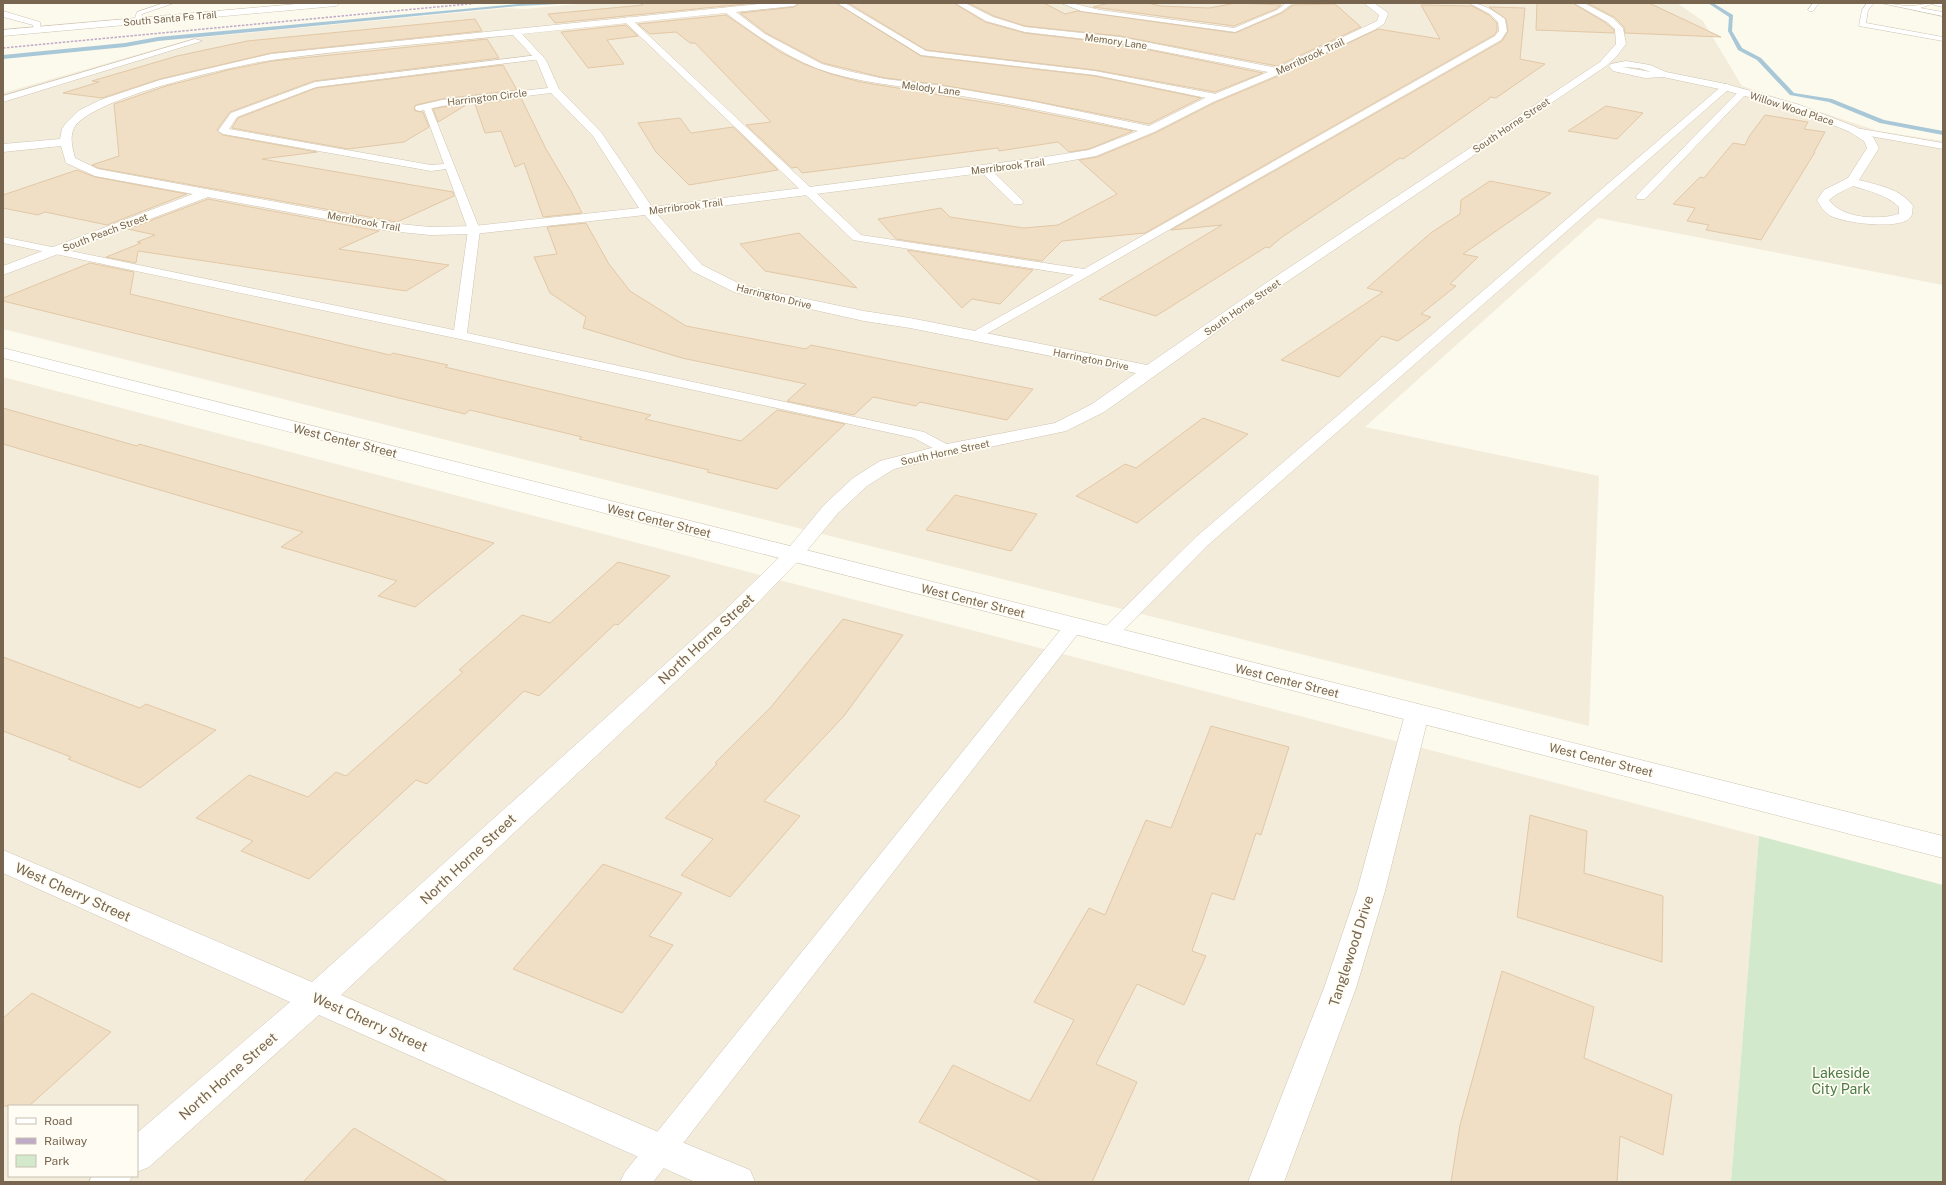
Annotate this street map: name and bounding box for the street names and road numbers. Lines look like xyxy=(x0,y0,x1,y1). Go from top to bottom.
street label: South Santa Fe Trail xyxy=(123,8,217,28)
street label: Memory Lane xyxy=(1084,31,1148,51)
street label: Merribrook Trail xyxy=(1274,35,1346,77)
street label: Melody Lane xyxy=(901,78,961,98)
street label: Harrington Circle xyxy=(446,86,528,108)
street label: Willow Wood Place xyxy=(1748,89,1836,127)
street label: South Horne Street xyxy=(1470,95,1552,155)
street label: Merribrook Trail xyxy=(970,156,1046,176)
street label: Merribrook Trail xyxy=(648,196,724,216)
street label: Merribrook Trail xyxy=(326,209,402,233)
street label: South Peach Street xyxy=(61,210,149,254)
street label: South Horne Street xyxy=(1202,276,1283,338)
street label: Harrington Drive xyxy=(735,281,813,311)
street label: Harrington Drive xyxy=(1052,346,1130,372)
street label: West Center Street xyxy=(291,421,399,461)
street label: South Horne Street xyxy=(900,437,991,467)
street label: West Center Street xyxy=(605,501,713,541)
street label: West Center Street xyxy=(919,581,1027,621)
street label: North Horne Street xyxy=(655,591,757,687)
street label: West Center Street xyxy=(1233,661,1341,701)
street label: West Center Street xyxy=(1547,740,1655,780)
street label: North Horne Street xyxy=(417,811,519,907)
street label: West Cherry Street xyxy=(13,859,133,925)
street label: Tanglewood Drive xyxy=(1326,893,1376,1008)
street label: West Cherry Street xyxy=(310,989,430,1055)
street label: North Horne Street xyxy=(176,1029,280,1123)

